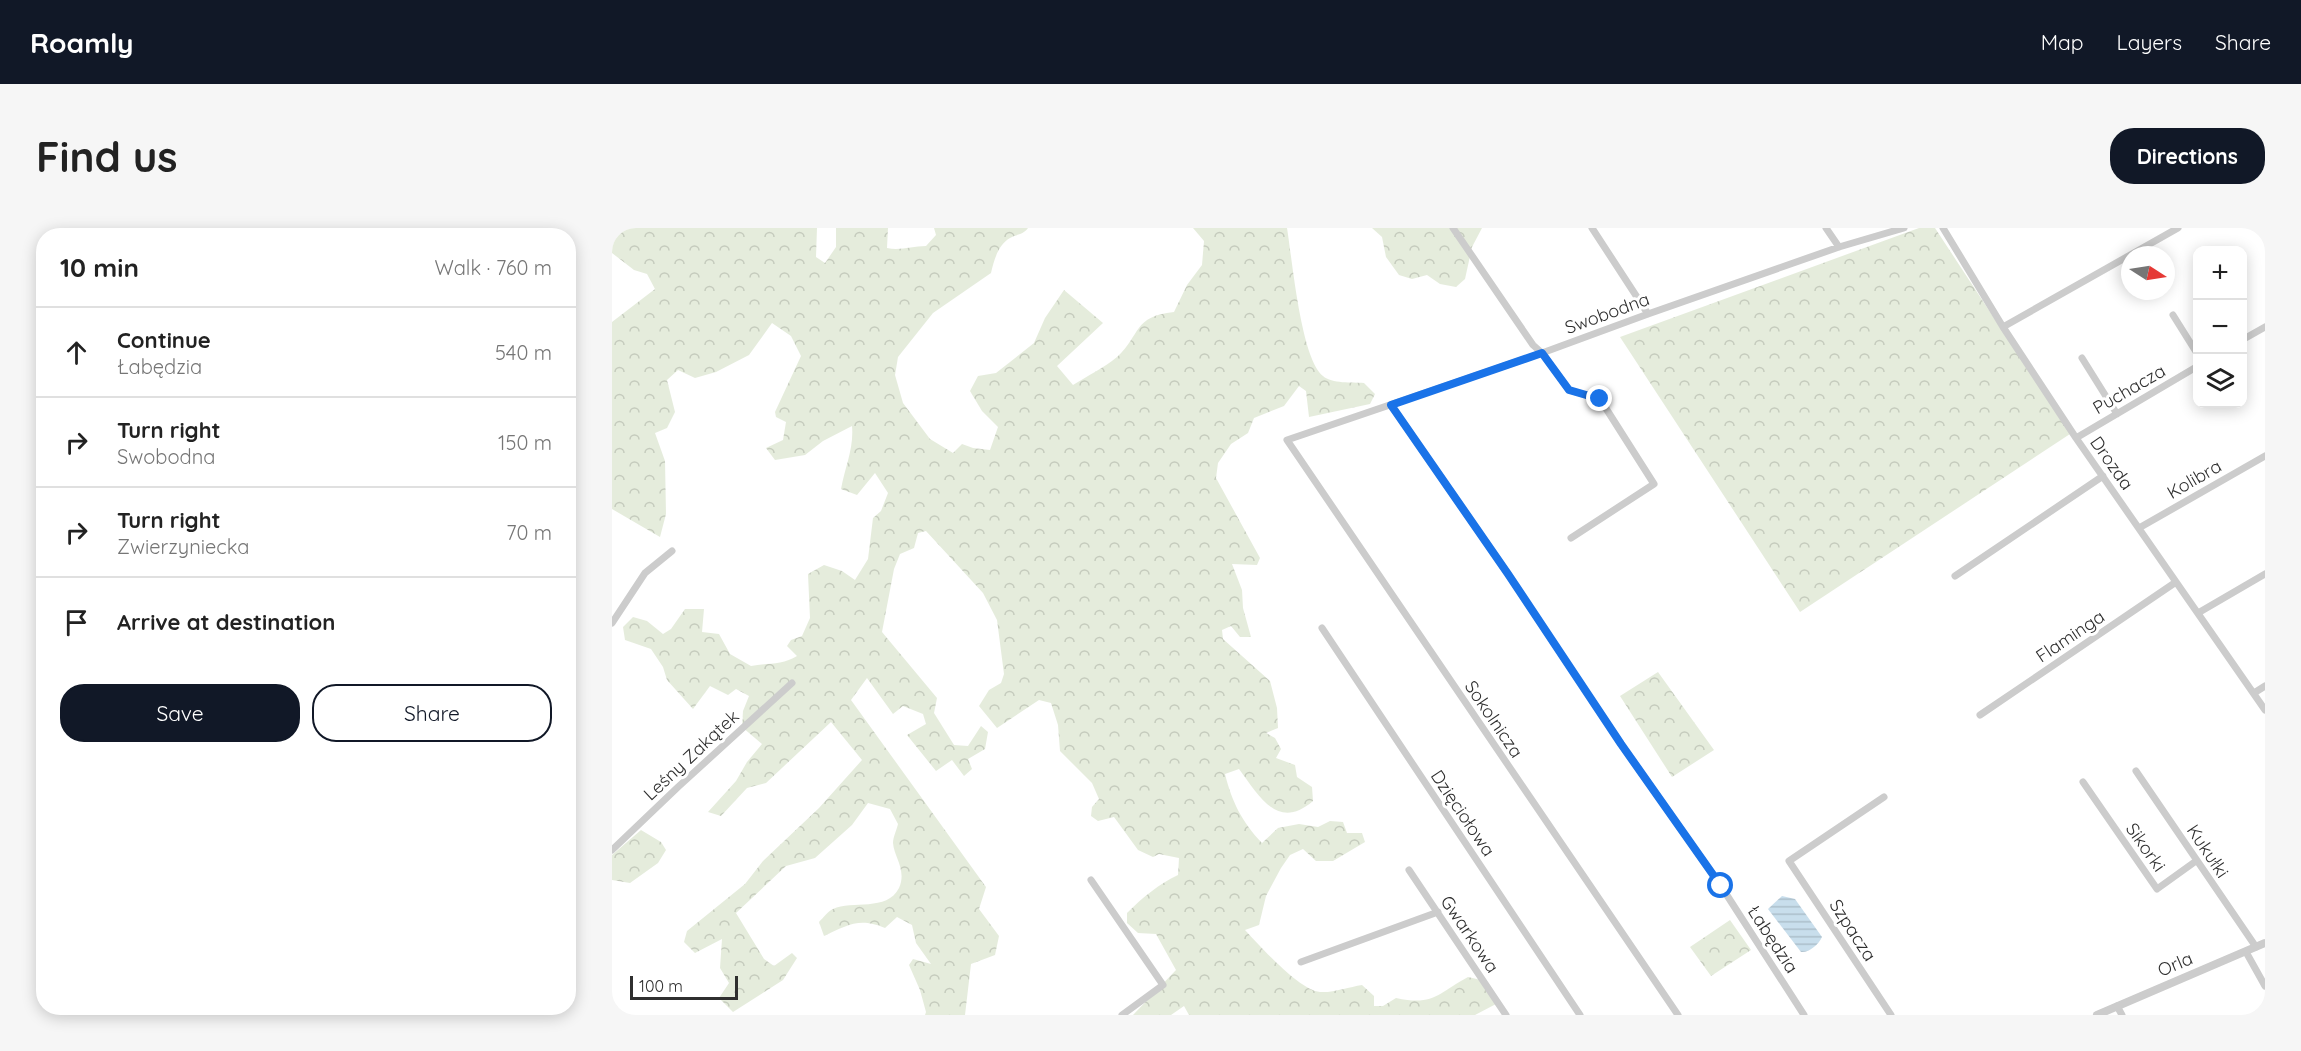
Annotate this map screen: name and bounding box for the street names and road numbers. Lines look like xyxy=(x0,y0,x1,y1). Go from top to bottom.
street label: Swobodna xyxy=(1561,287,1653,339)
street label: Puchacza xyxy=(2089,359,2169,419)
street label: Drozda xyxy=(2085,432,2139,494)
street label: Kolibra xyxy=(2163,454,2225,504)
street label: Flaminga xyxy=(2031,605,2109,667)
street label: Sokolnicza xyxy=(1460,676,1528,762)
street label: Leśny Zakątek xyxy=(638,705,744,805)
street label: Dzięciołowa xyxy=(1426,765,1500,861)
street label: Sikorki xyxy=(2121,818,2171,876)
street label: Kukułki xyxy=(2182,820,2234,882)
street label: Gwarkowa xyxy=(1436,891,1504,977)
street label: Szpacza xyxy=(1824,895,1882,965)
street label: Łabędzia xyxy=(1742,901,1804,977)
street label: Orla xyxy=(2154,946,2196,982)

